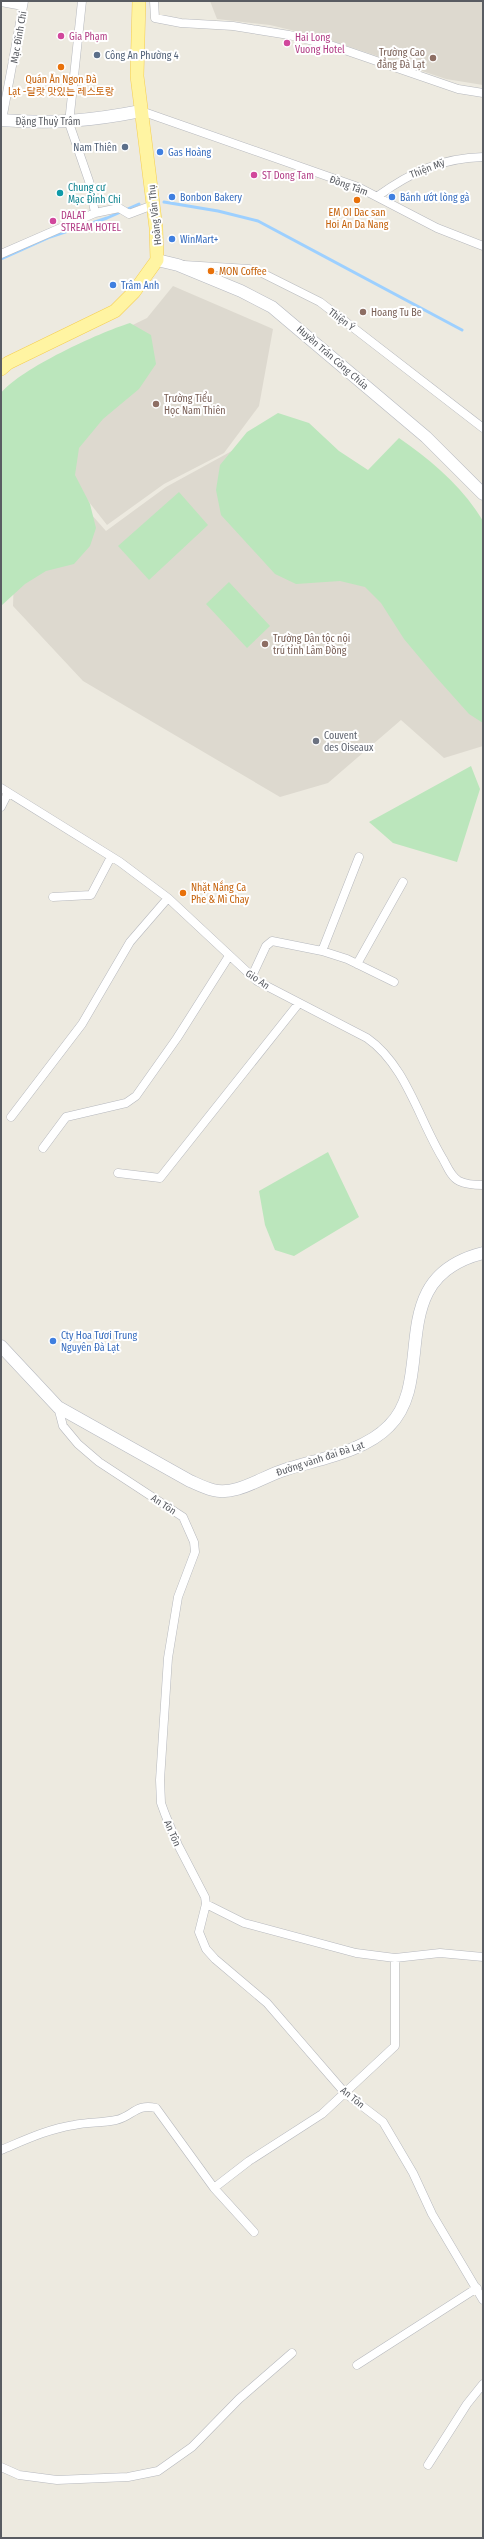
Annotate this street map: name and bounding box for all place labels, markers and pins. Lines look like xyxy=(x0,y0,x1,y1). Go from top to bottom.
marker: Gia Phạm xyxy=(56,31,66,41)
place label: Gia Phạm xyxy=(69,31,107,43)
place label: Hai Long Vuong Hotel xyxy=(295,32,345,56)
marker: Hai Long Vuong Hotel xyxy=(282,38,292,48)
place label: Trường Cao đẳng Đà Lạt xyxy=(377,47,426,71)
marker: Công An Phường 4 xyxy=(92,50,102,60)
place label: Công An Phường 4 xyxy=(105,50,179,62)
marker: Trường Cao đẳng Đà Lạt xyxy=(428,53,438,63)
marker: Quán Ăn Ngon Đà Lạt -달랏 맛있는 레스토랑 xyxy=(56,62,66,72)
place label: Quán Ăn Ngon Đà Lạt -달랏 맛있는 레스토랑 xyxy=(8,73,114,98)
place label: Nam Thiên xyxy=(73,142,117,154)
marker: Nam Thiên xyxy=(120,142,130,152)
marker: Gas Hoàng xyxy=(155,147,165,157)
place label: Gas Hoàng xyxy=(168,147,212,159)
marker: ST Dong Tam xyxy=(249,170,259,180)
place label: ST Dong Tam xyxy=(262,170,314,182)
place label: Chung cư Mạc Đỉnh Chi xyxy=(68,182,121,206)
marker: Chung cư Mạc Đỉnh Chi xyxy=(55,188,65,198)
marker: Bonbon Bakery xyxy=(167,192,177,202)
place label: Bonbon Bakery xyxy=(180,192,243,204)
marker: Bánh ướt lòng gà xyxy=(387,192,397,202)
place label: Bánh ướt lòng gà xyxy=(400,192,470,204)
marker: EM OI Dac san Hoi An Da Nang xyxy=(352,195,362,205)
place label: EM OI Dac san Hoi An Da Nang xyxy=(326,207,389,231)
place label: DALAT STREAM HOTEL xyxy=(61,210,122,234)
marker: DALAT STREAM HOTEL xyxy=(48,216,58,226)
marker: WinMart+ xyxy=(167,234,177,244)
place label: WinMart+ xyxy=(180,234,219,246)
marker: MON Coffee xyxy=(206,266,216,276)
place label: MON Coffee xyxy=(219,266,267,278)
marker: Trâm Anh xyxy=(108,280,118,290)
place label: Trâm Anh xyxy=(121,280,159,292)
marker: Hoang Tu Be xyxy=(358,307,368,317)
place label: Hoang Tu Be xyxy=(371,307,422,319)
place label: Trường Tiểu Học Nam Thiên xyxy=(164,391,226,417)
marker: Trường Tiểu Học Nam Thiên xyxy=(151,399,161,409)
place label: Trường Dân tộc nội trú tỉnh Lâm Đồng xyxy=(273,633,350,657)
marker: Trường Dân tộc nội trú tỉnh Lâm Đồng xyxy=(260,639,270,649)
place label: Couvent des Oiseaux xyxy=(324,730,374,754)
marker: Couvent des Oiseaux xyxy=(311,736,321,746)
place label: Nhặt Nắng Ca Phe & Mì Chay xyxy=(191,880,250,906)
marker: Nhặt Nắng Ca Phe & Mì Chay xyxy=(178,888,188,898)
place label: Cty Hoa Tươi Trung Nguyên Đà Lạt xyxy=(61,1330,137,1354)
marker: Cty Hoa Tươi Trung Nguyên Đà Lạt xyxy=(48,1336,58,1346)

